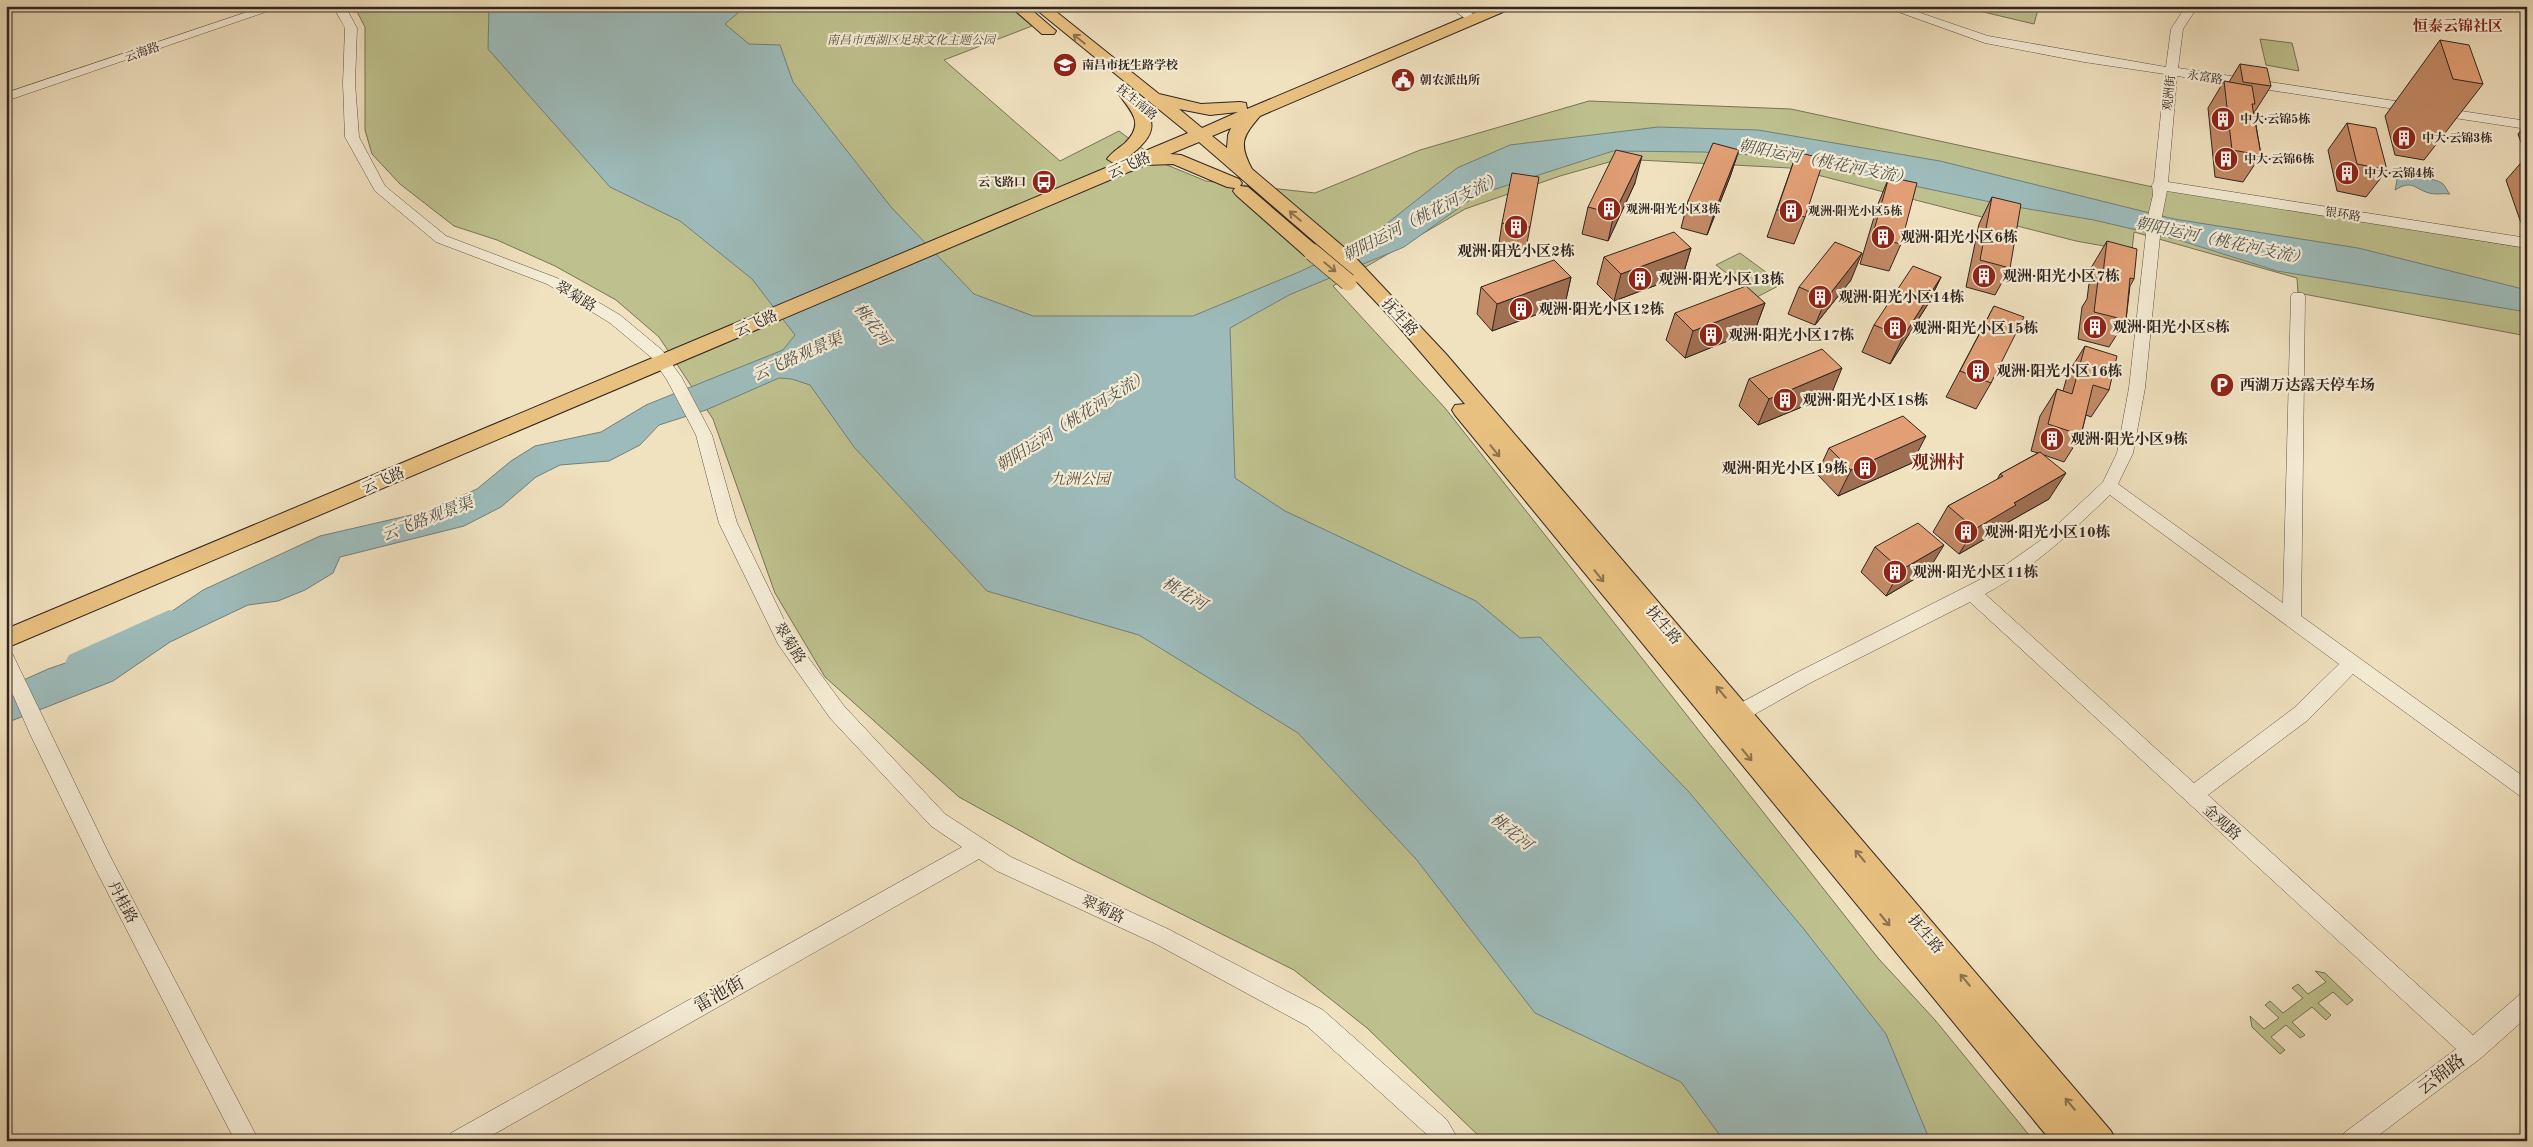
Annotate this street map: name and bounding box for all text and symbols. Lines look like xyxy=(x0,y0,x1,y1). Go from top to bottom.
district label: 恒泰云锦社区 xyxy=(2413,18,2503,35)
park label: 南昌市西湖区足球文化主题公园 xyxy=(827,33,997,47)
one-way arrow xyxy=(1073,33,1086,44)
street label: 云海路 xyxy=(123,40,161,64)
school or university icon: 南昌市抚生路学校 xyxy=(1052,52,1078,78)
place label: 南昌市抚生路学校 xyxy=(1082,58,1178,72)
public building icon: 朝农派出所 xyxy=(1390,67,1416,93)
street label: 永富路 xyxy=(2186,67,2224,87)
place label: 朝农派出所 xyxy=(1420,73,1480,87)
street label: 观洲街 xyxy=(2161,73,2178,112)
street label: 抚生南路 xyxy=(1114,81,1160,123)
building icon: 中大·云锦5栋 xyxy=(2210,106,2236,132)
place label: 中大·云锦5栋 xyxy=(2240,112,2310,126)
building icon: 中大·云锦3栋 xyxy=(2391,125,2417,151)
place label: 中大·云锦3栋 xyxy=(2422,131,2492,145)
water label: 朝阳运河（桃花河支流） xyxy=(1737,136,1913,188)
building icon: 中大·云锦6栋 xyxy=(2213,146,2239,172)
street label: 云飞路 xyxy=(1105,149,1153,182)
place label: 中大·云锦6栋 xyxy=(2244,152,2314,166)
building icon: 中大·云锦4栋 xyxy=(2334,160,2360,186)
place label: 中大·云锦4栋 xyxy=(2364,166,2434,180)
bus stop icon: 云飞路口 xyxy=(1031,169,1057,195)
water label: 朝阳运河（桃花河支流） xyxy=(1340,169,1505,265)
place label: 云飞路口 xyxy=(978,175,1026,189)
building icon: 观洲·阳光小区3栋 xyxy=(1596,196,1622,222)
building icon: 观洲·阳光小区5栋 xyxy=(1778,198,1804,224)
place label: 观洲·阳光小区3栋 xyxy=(1626,202,1720,216)
place label: 观洲·阳光小区5栋 xyxy=(1808,204,1902,218)
street label: 银环路 xyxy=(2324,204,2362,224)
one-way arrow xyxy=(1289,210,1302,221)
building icon: 观洲·阳光小区2栋 xyxy=(1503,214,1529,240)
water label: 朝阳运河（桃花河支流） xyxy=(2134,214,2310,268)
building icon: 观洲·阳光小区6栋 xyxy=(1870,224,1896,250)
place label: 观洲·阳光小区6栋 xyxy=(1900,229,2018,246)
place label: 观洲·阳光小区2栋 xyxy=(1457,243,1575,260)
one-way arrow xyxy=(1323,262,1336,273)
building icon: 观洲·阳光小区7栋 xyxy=(1971,263,1997,289)
building icon: 观洲·阳光小区13栋 xyxy=(1627,266,1653,292)
place label: 观洲·阳光小区7栋 xyxy=(2002,268,2120,285)
place label: 观洲·阳光小区13栋 xyxy=(1658,271,1785,288)
street label: 翠菊路 xyxy=(552,278,599,315)
building icon: 观洲·阳光小区14栋 xyxy=(1807,284,1833,310)
place label: 观洲·阳光小区14栋 xyxy=(1838,289,1965,306)
street label: 抚生路 xyxy=(1378,295,1421,340)
building icon: 观洲·阳光小区12栋 xyxy=(1508,296,1534,322)
water label: 桃花河 xyxy=(851,300,896,352)
place label: 观洲·阳光小区12栋 xyxy=(1538,301,1665,318)
street label: 云飞路 xyxy=(732,307,780,340)
building icon: 观洲·阳光小区8栋 xyxy=(2082,314,2108,340)
building icon: 观洲·阳光小区15栋 xyxy=(1882,315,1908,341)
place label: 观洲·阳光小区8栋 xyxy=(2112,319,2230,336)
place label: 观洲·阳光小区15栋 xyxy=(1912,320,2039,337)
building icon: 观洲·阳光小区17栋 xyxy=(1698,322,1724,348)
place label: 观洲·阳光小区17栋 xyxy=(1728,327,1855,344)
water label: 云飞路观景渠 xyxy=(750,328,847,385)
building icon: 观洲·阳光小区16栋 xyxy=(1965,358,1991,384)
place label: 观洲·阳光小区16栋 xyxy=(1996,363,2123,380)
water label: 朝阳运河（桃花河支流） xyxy=(993,367,1152,475)
parking icon: 西湖万达露天停车场 xyxy=(2209,372,2235,398)
place label: 西湖万达露天停车场 xyxy=(2240,376,2375,394)
building icon: 观洲·阳光小区18栋 xyxy=(1772,387,1798,413)
place label: 观洲·阳光小区18栋 xyxy=(1802,392,1929,409)
building icon: 观洲·阳光小区9栋 xyxy=(2039,426,2065,452)
place label: 观洲·阳光小区9栋 xyxy=(2070,431,2188,448)
one-way arrow xyxy=(1490,444,1501,457)
district label: 观洲村 xyxy=(1911,452,1965,472)
building icon: 观洲·阳光小区19栋 xyxy=(1852,455,1878,481)
place label: 观洲·阳光小区19栋 xyxy=(1721,460,1848,477)
street label: 云飞路 xyxy=(359,464,407,497)
park label: 九洲公园 xyxy=(1050,471,1112,488)
water label: 云飞路观景渠 xyxy=(379,493,477,545)
building icon: 观洲·阳光小区10栋 xyxy=(1953,519,1979,545)
place label: 观洲·阳光小区10栋 xyxy=(1984,524,2111,541)
building icon: 观洲·阳光小区11栋 xyxy=(1882,559,1908,585)
place label: 观洲·阳光小区11栋 xyxy=(1912,564,2039,581)
one-way arrow xyxy=(1593,569,1604,582)
water label: 桃花河 xyxy=(1159,574,1212,615)
street label: 抚生路 xyxy=(1643,603,1685,648)
street label: 翠菊路 xyxy=(770,620,809,667)
one-way arrow xyxy=(1715,685,1726,698)
one-way arrow xyxy=(1741,748,1752,761)
street label: 金观路 xyxy=(2199,801,2244,844)
water label: 桃花河 xyxy=(1487,810,1538,856)
one-way arrow xyxy=(1854,849,1865,862)
street label: 丹桂路 xyxy=(104,878,141,926)
street label: 翠菊路 xyxy=(1079,892,1127,927)
street label: 抚生路 xyxy=(1905,912,1947,957)
one-way arrow xyxy=(1879,913,1890,926)
street label: 雷池街 xyxy=(691,973,747,1016)
one-way arrow xyxy=(1959,973,1970,986)
street label: 云锦路 xyxy=(2413,1050,2469,1098)
one-way arrow xyxy=(2064,1097,2075,1110)

